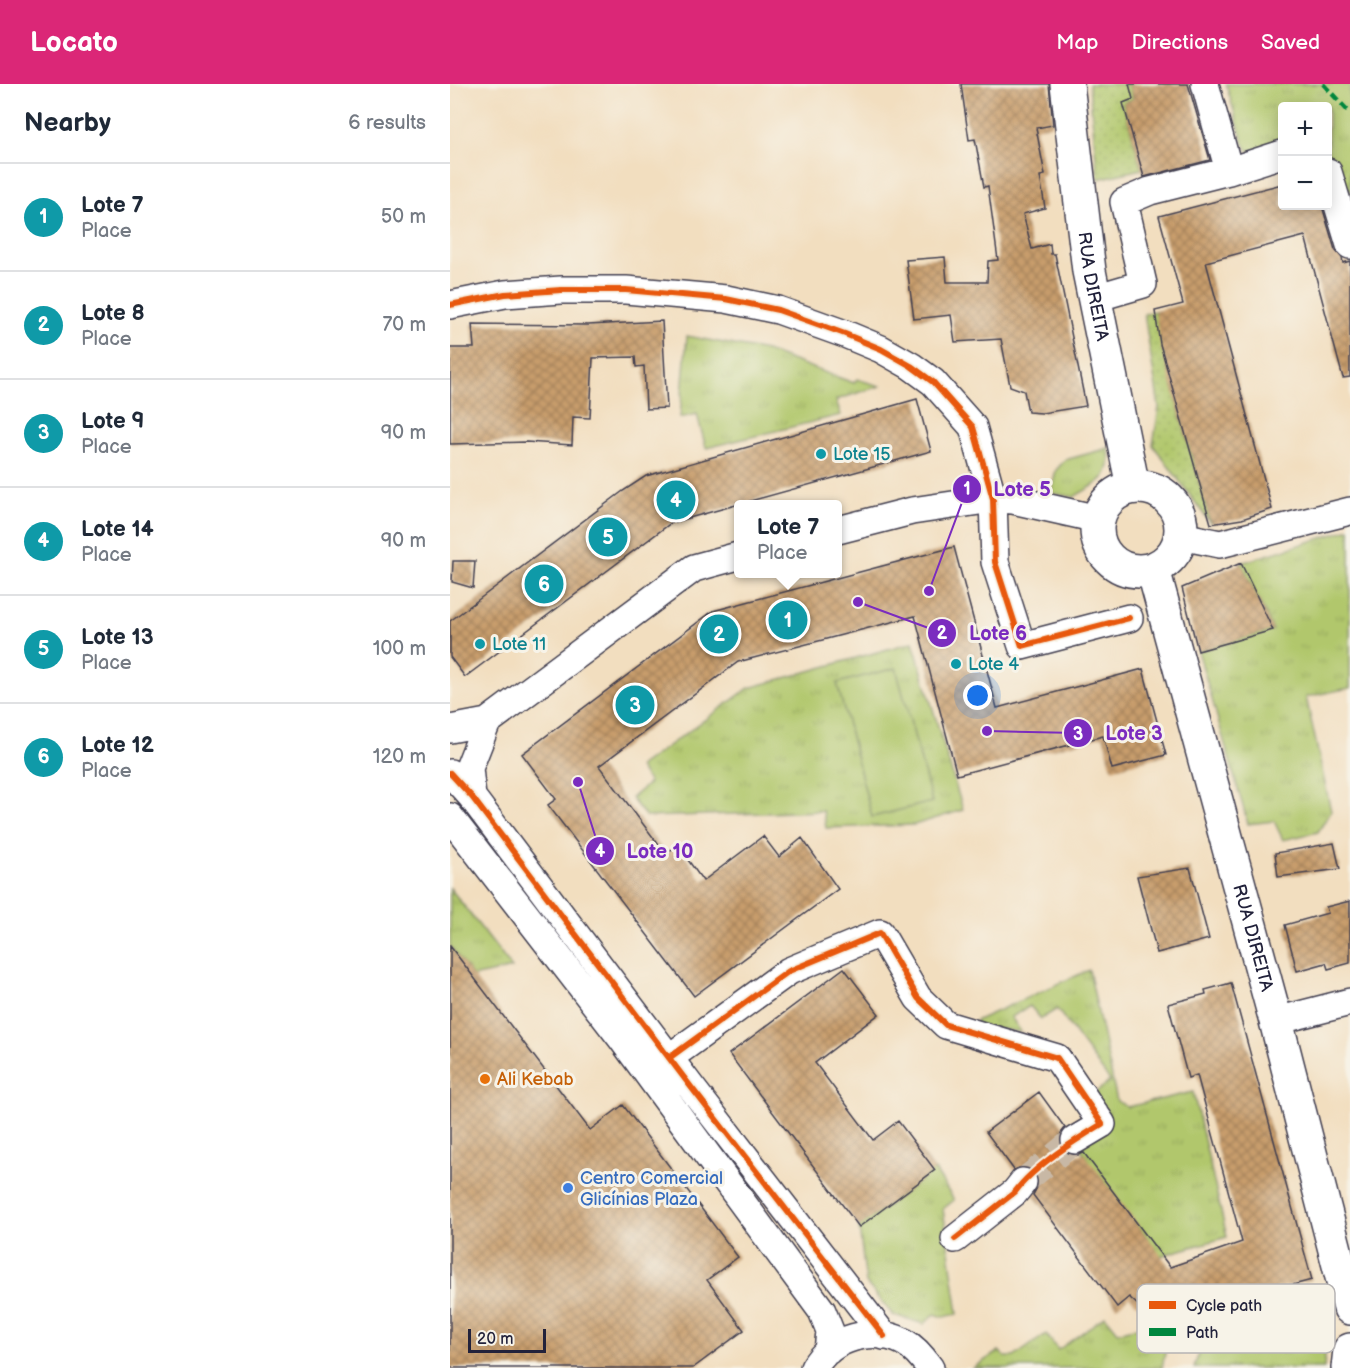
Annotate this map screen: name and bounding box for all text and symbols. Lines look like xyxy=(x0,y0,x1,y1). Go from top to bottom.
text: Locato xyxy=(30,26,118,59)
text: Map xyxy=(1056,30,1099,55)
text: Directions xyxy=(1132,30,1228,55)
text: Saved xyxy=(1261,30,1320,55)
map controls xyxy=(1278,102,1332,210)
button: + xyxy=(1278,102,1332,156)
text: Nearby xyxy=(24,108,111,139)
text: 6 results xyxy=(348,111,426,135)
button: − xyxy=(1278,156,1332,210)
text: Lote 7 xyxy=(81,192,144,219)
text: 1 xyxy=(39,205,48,229)
text: 50 m xyxy=(381,205,426,229)
text: Place xyxy=(81,219,132,243)
street label: RUA DIREITA xyxy=(1074,231,1113,343)
text: Lote 8 xyxy=(81,300,145,327)
text: 2 xyxy=(38,313,49,337)
text: 70 m xyxy=(382,313,426,337)
text: Place xyxy=(81,327,132,351)
text: Lote 9 xyxy=(81,408,144,435)
text: 3 xyxy=(38,421,49,445)
text: 90 m xyxy=(381,421,426,445)
text: Place xyxy=(81,435,132,459)
place label: Lote 15 xyxy=(833,444,891,465)
marker: Lote 15 xyxy=(814,447,828,461)
callout: Lote 5 xyxy=(952,470,1063,508)
pin: 4 xyxy=(656,478,696,522)
text: Lote 5 xyxy=(993,478,1051,502)
text: 1 xyxy=(963,479,971,500)
popup xyxy=(734,500,842,578)
pin: 5 xyxy=(588,514,628,560)
text: Lote 7 xyxy=(757,514,819,541)
text: Lote 14 xyxy=(81,516,154,543)
text: 4 xyxy=(38,529,49,553)
text: 90 m xyxy=(381,529,426,553)
text: Place xyxy=(757,541,807,565)
text: Place xyxy=(81,543,132,567)
pin: 6 xyxy=(524,562,563,606)
pin: 1 xyxy=(768,598,808,642)
pin: 2 xyxy=(700,612,738,656)
callout: Lote 6 xyxy=(927,614,1039,652)
text: Lote 6 xyxy=(969,622,1027,646)
text: 2 xyxy=(937,623,948,644)
text: Lote 13 xyxy=(81,624,154,651)
place label: Lote 11 xyxy=(492,634,546,655)
text: 5 xyxy=(38,637,49,661)
text: 100 m xyxy=(373,637,426,661)
marker: Lote 11 xyxy=(473,637,487,651)
text: Place xyxy=(81,651,132,675)
place label: Lote 4 xyxy=(968,654,1019,675)
marker: Lote 4 xyxy=(949,657,963,671)
your location xyxy=(963,681,992,710)
pin: 3 xyxy=(616,682,654,728)
callout: Lote 3 xyxy=(1063,714,1175,752)
text: Lote 3 xyxy=(1105,722,1163,746)
text: 3 xyxy=(1073,724,1083,745)
text: Lote 12 xyxy=(81,732,154,759)
text: 6 xyxy=(37,745,50,769)
text: 120 m xyxy=(373,745,426,769)
text: Place xyxy=(81,759,132,783)
callout: Lote 10 xyxy=(585,832,705,870)
text: Lote 10 xyxy=(627,840,693,864)
text: 4 xyxy=(595,841,606,862)
street label: RUA DIREITA xyxy=(1229,882,1278,994)
place label: Ali Kebab xyxy=(497,1069,574,1090)
marker: Ali Kebab xyxy=(478,1072,492,1086)
place label: Centro Comercial Glicínias Plaza xyxy=(580,1168,723,1210)
marker: Centro Comercial Glicínias Plaza xyxy=(561,1181,575,1195)
legend xyxy=(1137,1284,1335,1353)
text: Cycle path xyxy=(1186,1297,1262,1316)
text: Path xyxy=(1186,1324,1218,1343)
scale bar xyxy=(468,1326,546,1354)
text: 20 m xyxy=(477,1330,513,1349)

